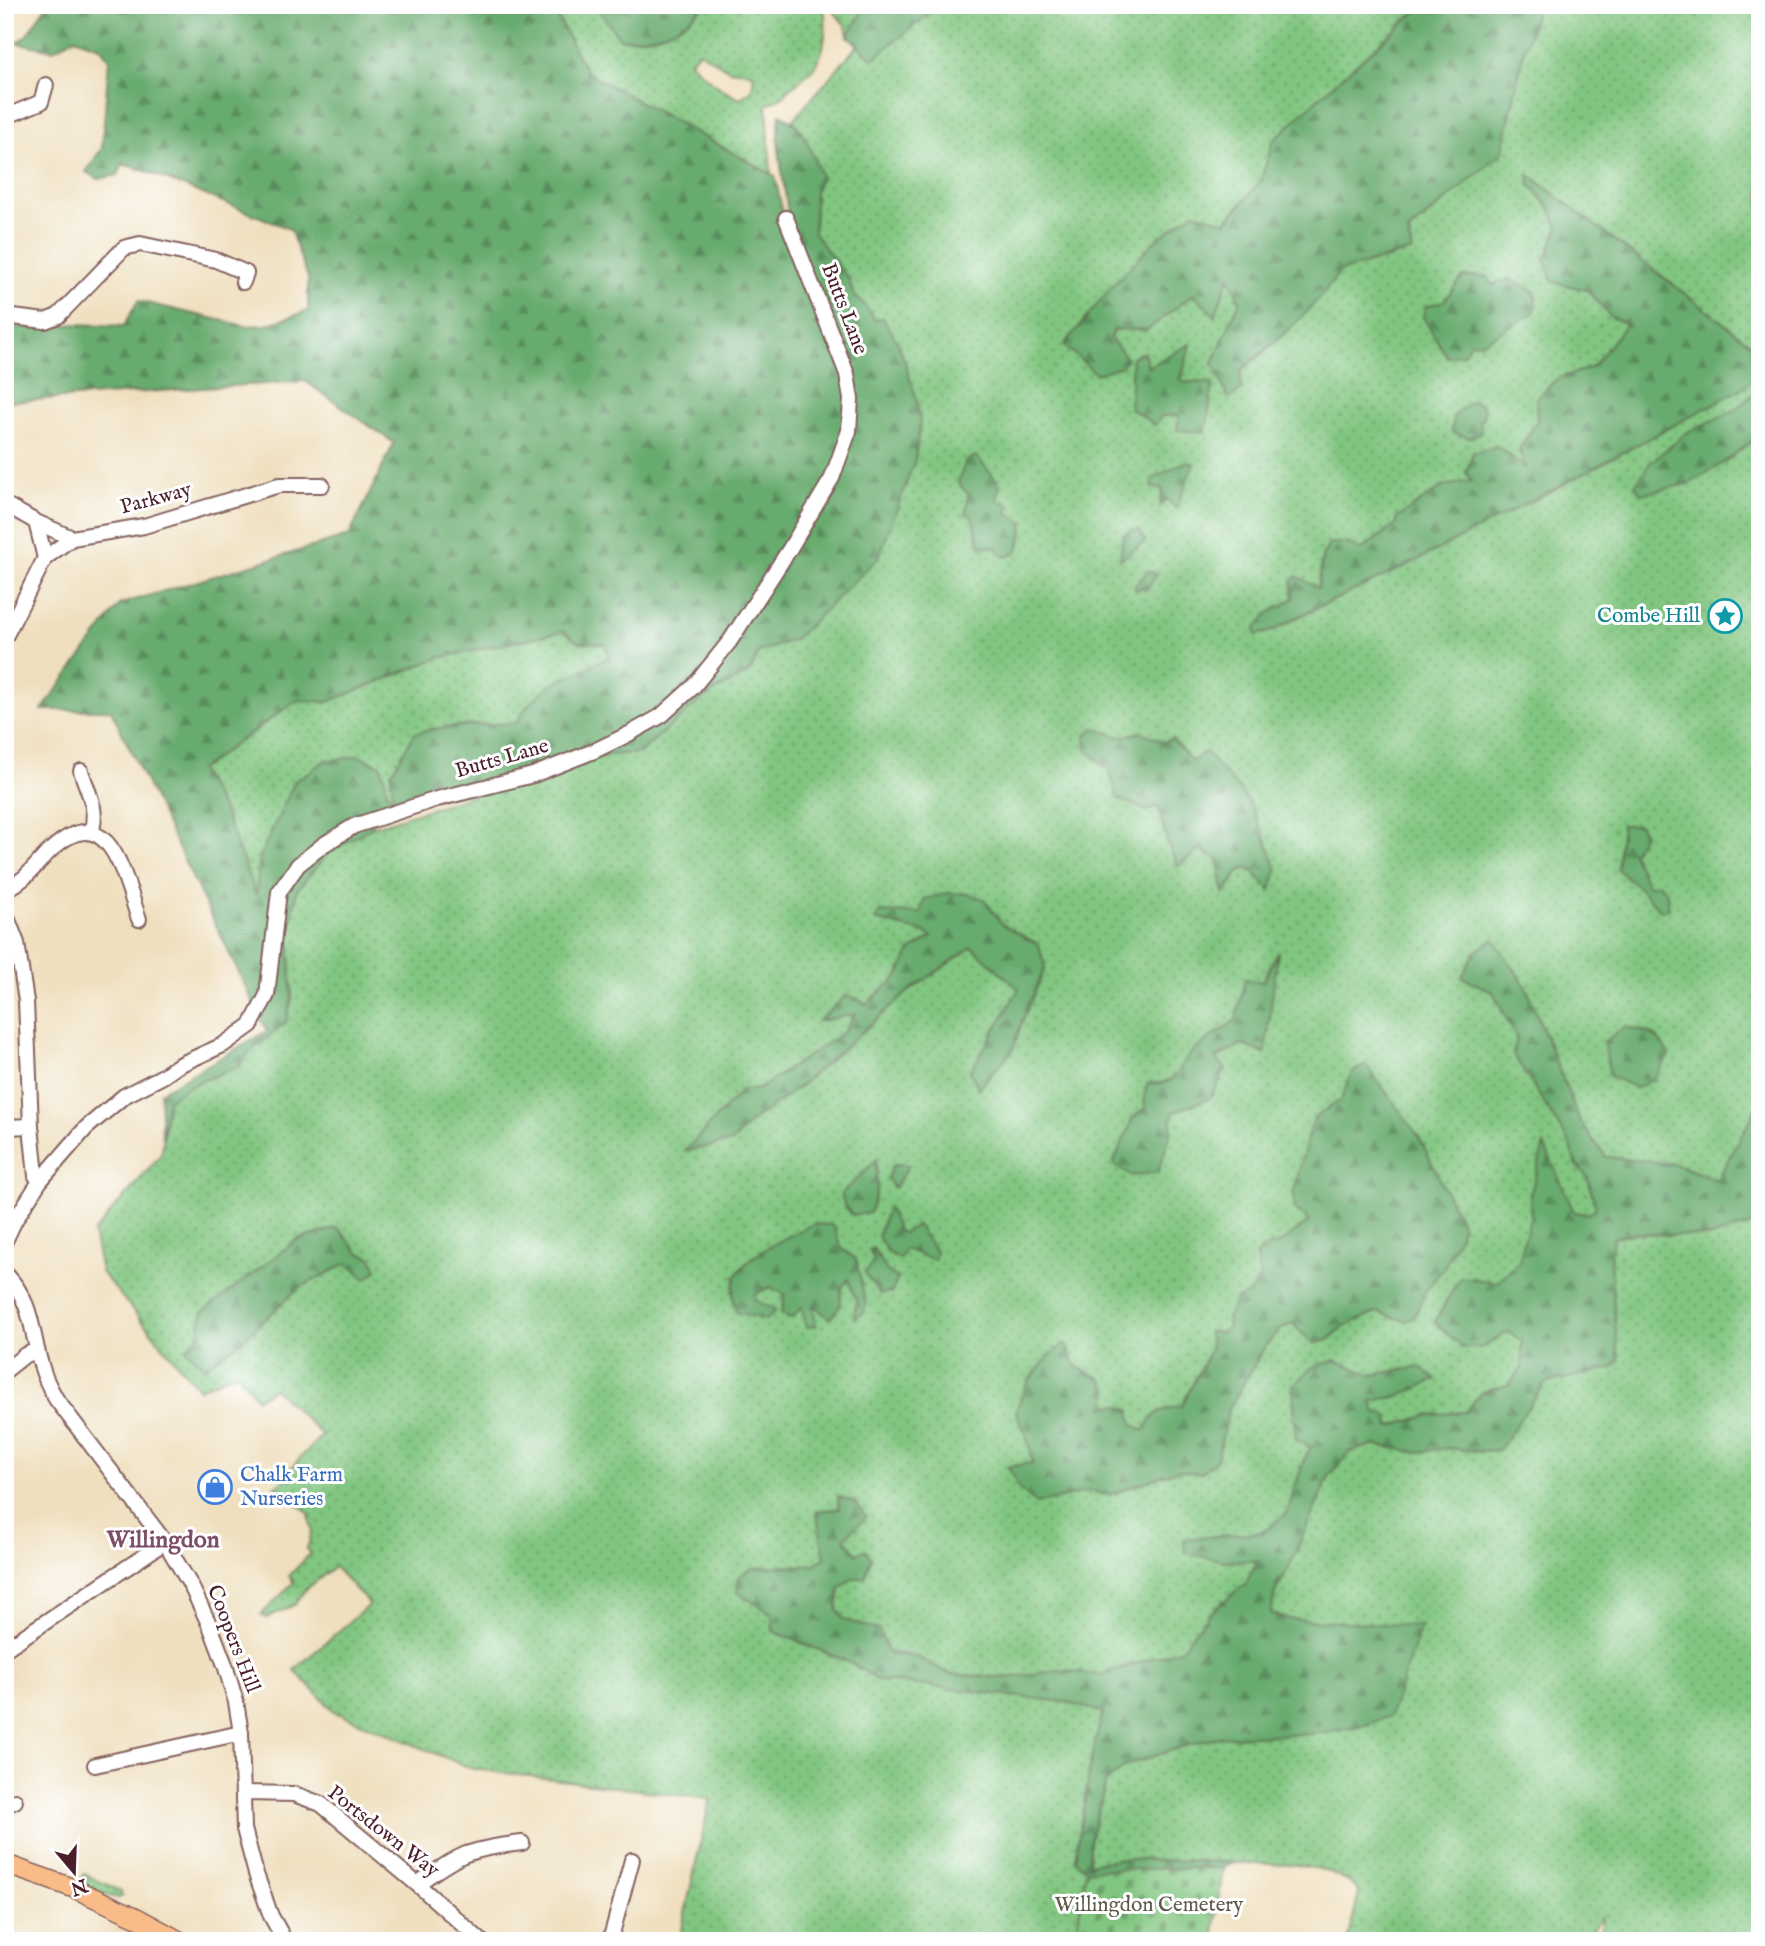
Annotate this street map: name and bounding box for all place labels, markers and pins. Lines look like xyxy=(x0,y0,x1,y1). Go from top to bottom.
place icon: Combe Hill xyxy=(1706,597,1744,635)
place label: Combe Hill xyxy=(1597,603,1700,630)
place label: Chalk Farm Nurseries xyxy=(240,1462,343,1513)
shop icon: Chalk Farm Nurseries xyxy=(196,1468,234,1506)

